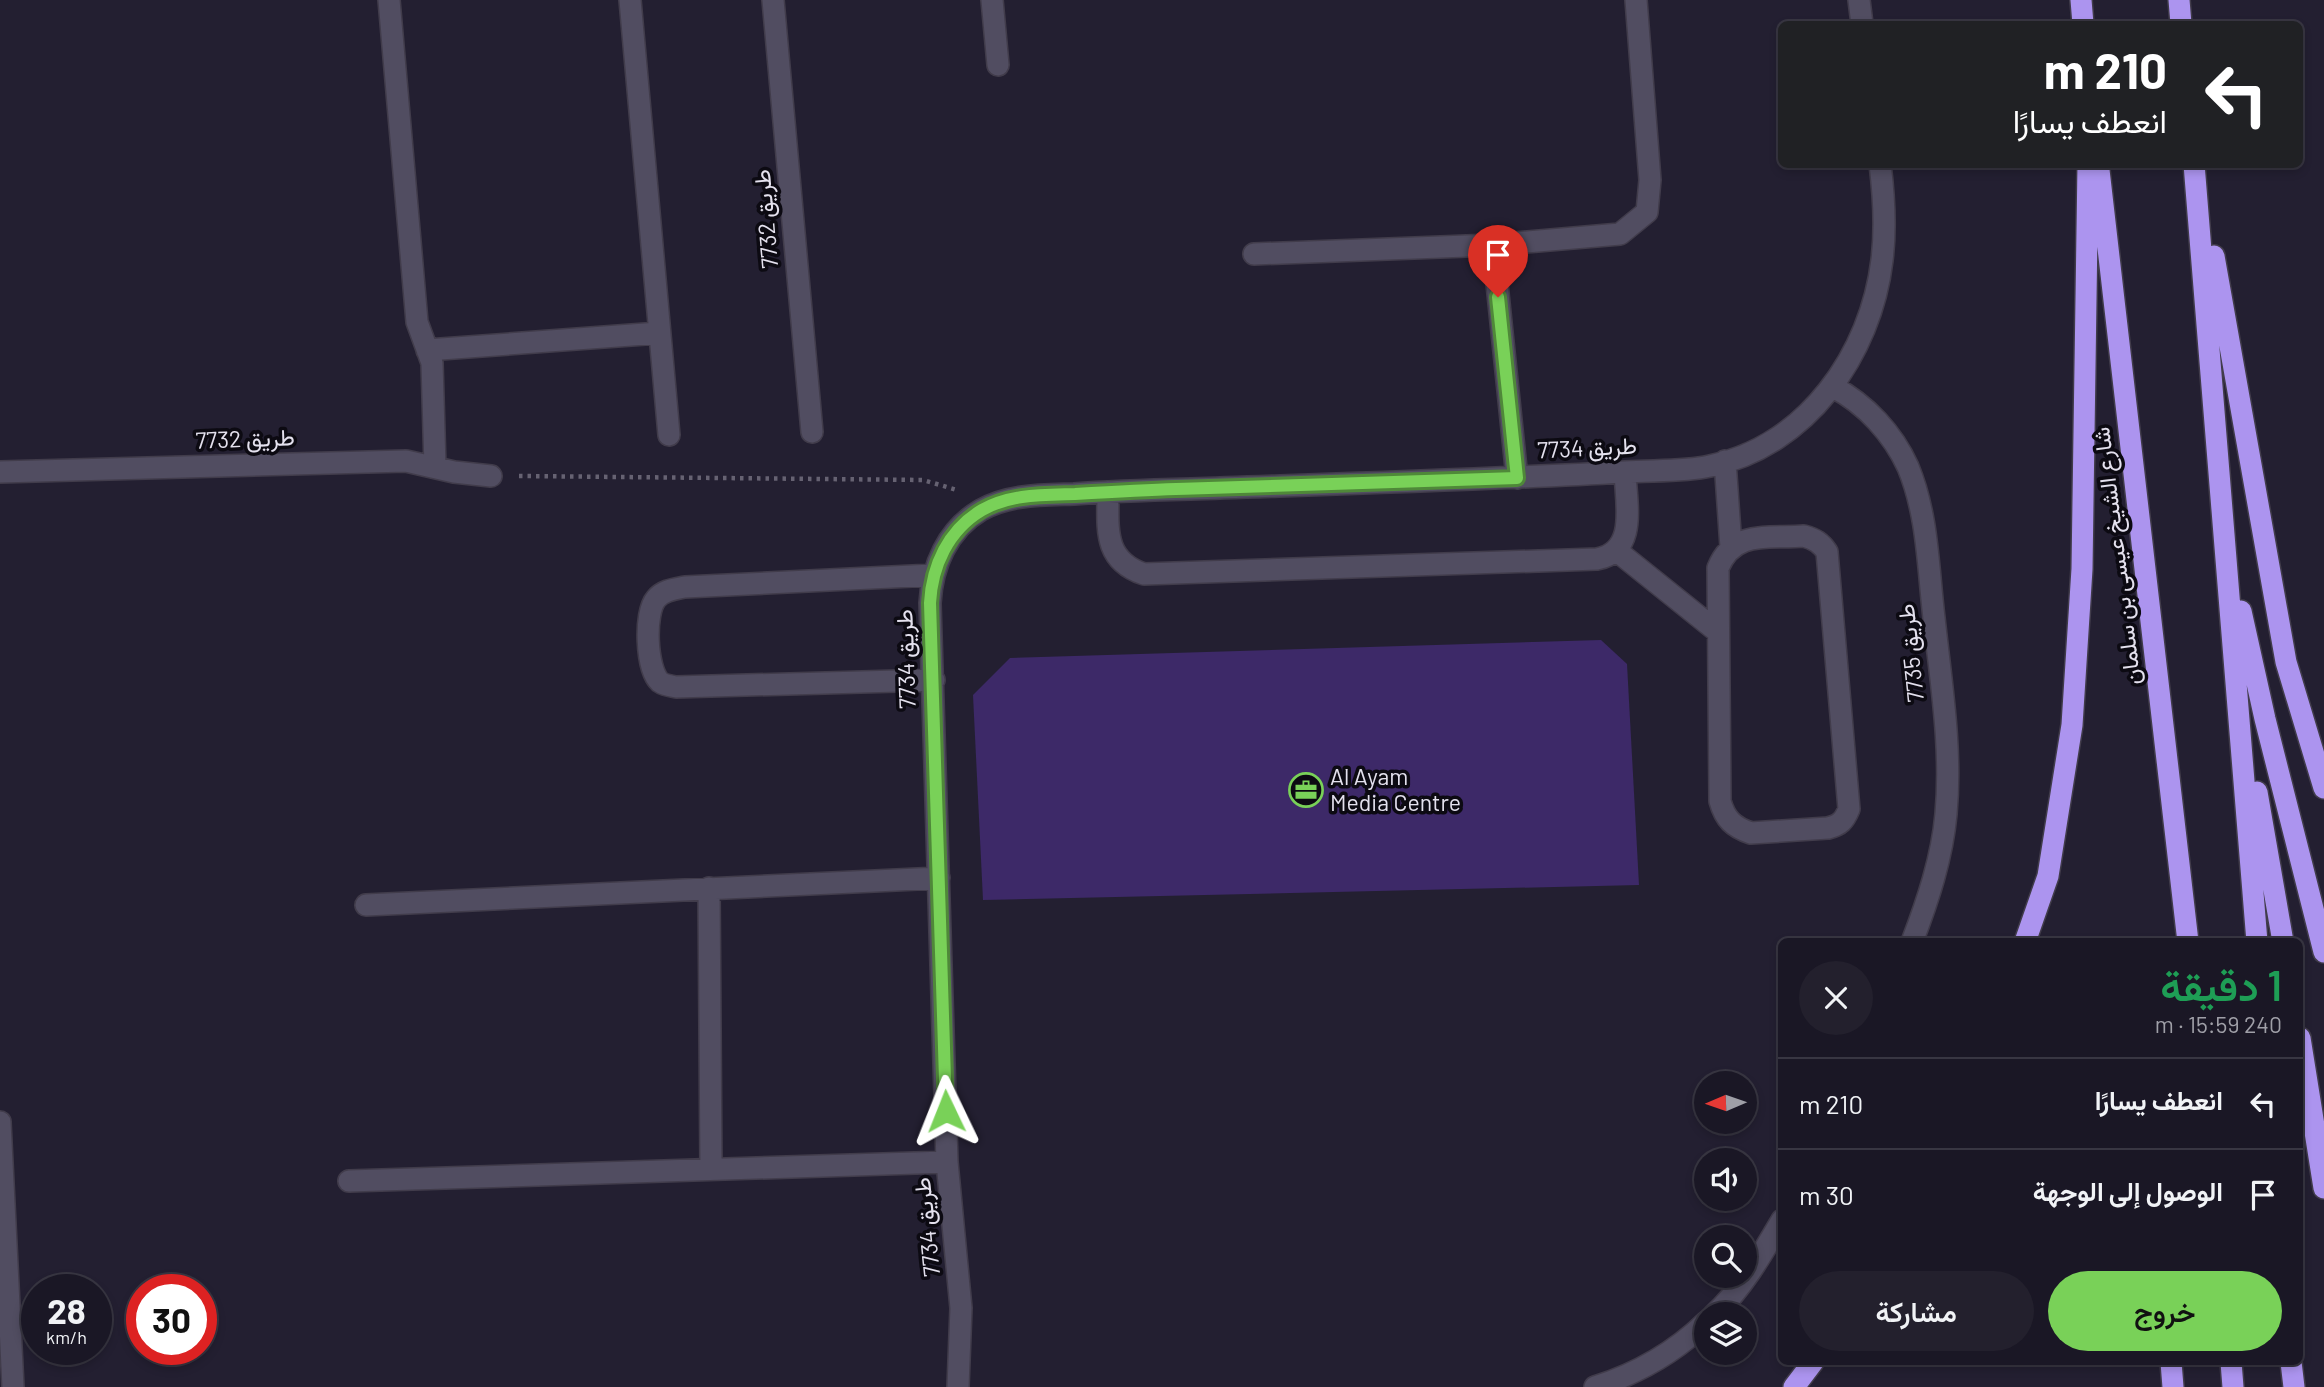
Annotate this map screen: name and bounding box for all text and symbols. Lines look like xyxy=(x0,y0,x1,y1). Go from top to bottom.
text: 210 m xyxy=(2044,40,2167,99)
icon: left xyxy=(2191,49,2282,140)
text: انعطف يسارًا xyxy=(2013,101,2167,139)
street label: طريق 7732 xyxy=(747,168,785,270)
pin xyxy=(1468,225,1528,297)
icon: arrive xyxy=(1479,236,1517,274)
street label: طريق 7732 xyxy=(195,422,295,456)
street label: شارع الشيخ عيسى بن سلمان xyxy=(2086,425,2149,687)
street label: طريق 7734 xyxy=(1536,430,1638,466)
street label: طريق 7735 xyxy=(1891,602,1931,704)
street label: طريق 7734 xyxy=(889,609,923,709)
place label: Al Ayam Media Centre xyxy=(1330,762,1461,816)
office icon: Al Ayam Media Centre xyxy=(1287,771,1325,809)
text: 1 دقيقة xyxy=(2160,959,2282,1009)
button: close xyxy=(1799,961,1873,1035)
text: 240 m · 15:59 xyxy=(2155,1010,2282,1038)
north arrow xyxy=(1694,1071,1757,1134)
map controls xyxy=(1694,1071,1757,1365)
position arrow xyxy=(909,1074,983,1148)
text: انعطف يسارًا xyxy=(2095,1084,2223,1115)
icon: left xyxy=(2244,1085,2282,1123)
text: 210 m xyxy=(1799,1088,1863,1119)
button: sound xyxy=(1694,1148,1757,1211)
text: الوصول إلى الوجهة xyxy=(2033,1175,2223,1206)
street label: طريق 7734 xyxy=(907,1176,947,1278)
icon: arrive xyxy=(2244,1176,2282,1214)
text: 30 m xyxy=(1799,1179,1854,1210)
button: search xyxy=(1694,1225,1757,1288)
button: مشاركة xyxy=(1799,1271,2034,1351)
button: خروج xyxy=(2048,1271,2282,1351)
speed limit sign: 30 xyxy=(126,1274,217,1365)
text: 28 xyxy=(47,1289,86,1331)
button: layers xyxy=(1694,1302,1757,1365)
text: km/h xyxy=(46,1326,87,1348)

